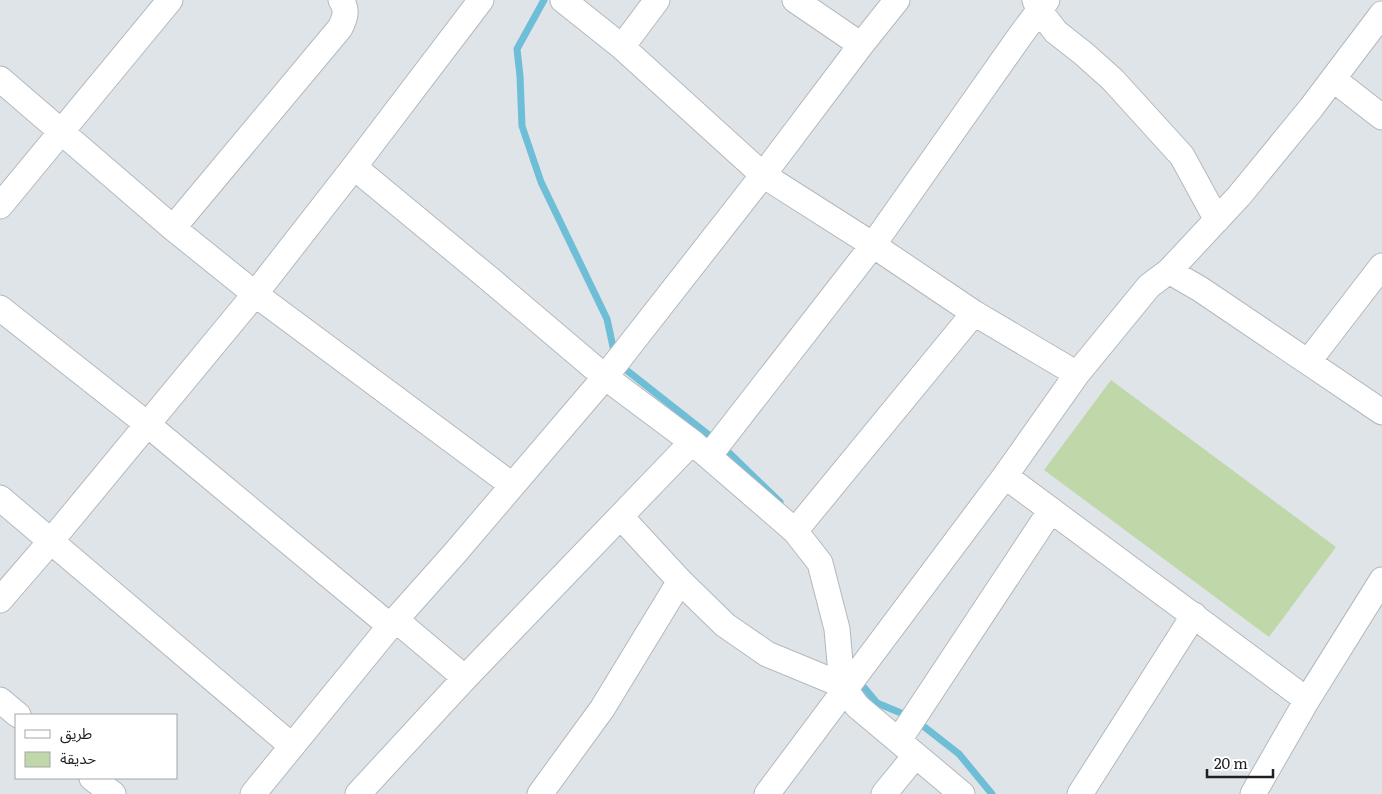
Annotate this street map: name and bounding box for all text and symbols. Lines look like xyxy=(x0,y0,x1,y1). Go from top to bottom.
legend xyxy=(15,714,178,779)
text: طريق xyxy=(60,721,92,744)
text: حديقة xyxy=(60,746,96,769)
scale bar xyxy=(1207,746,1273,778)
text: 20 m xyxy=(1214,751,1248,774)

